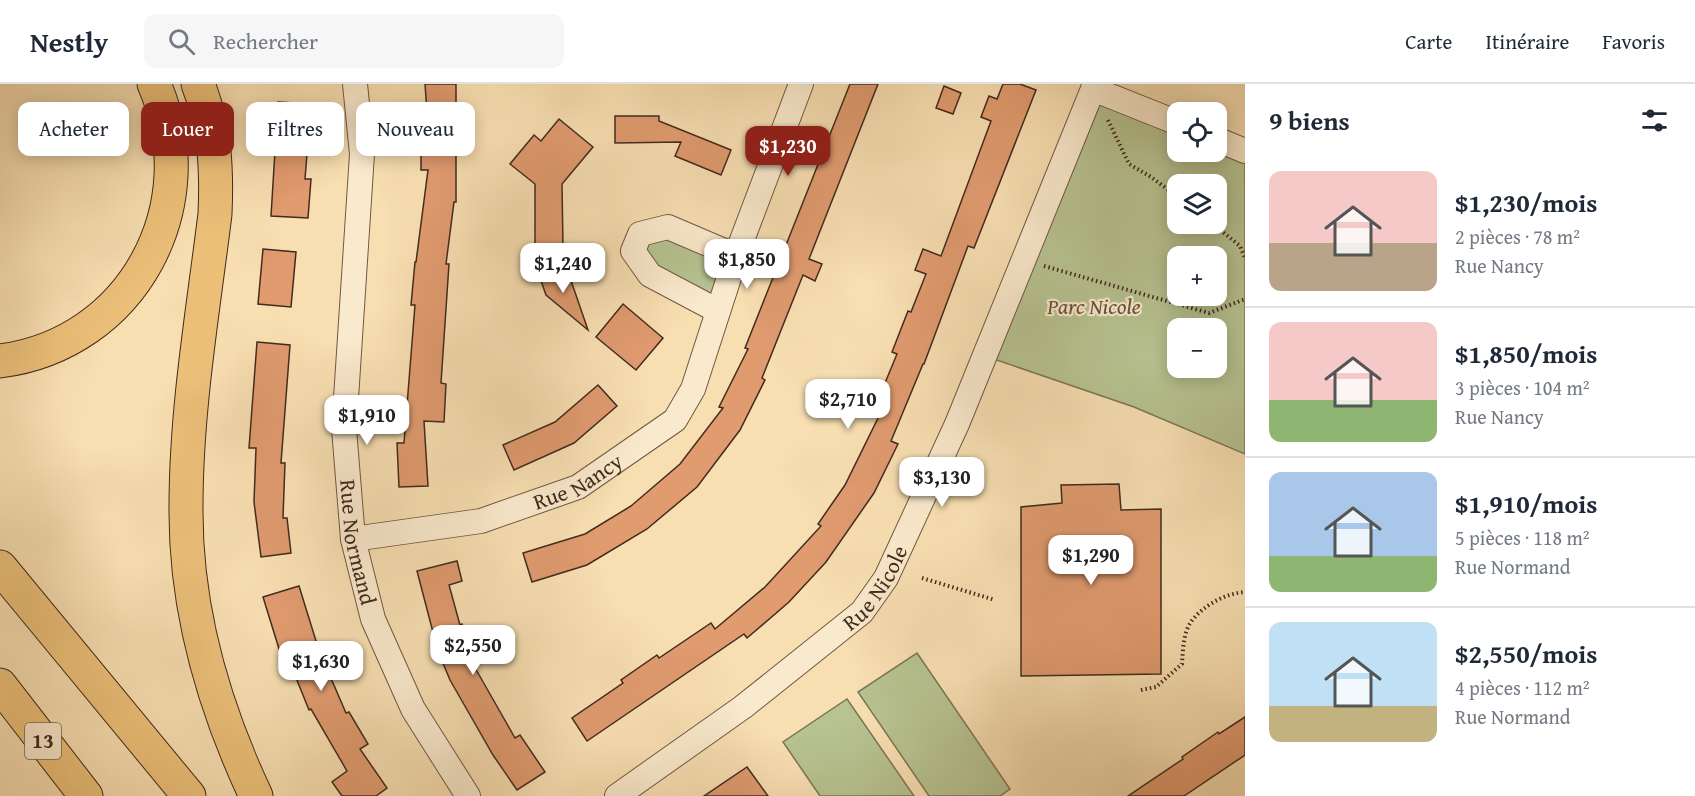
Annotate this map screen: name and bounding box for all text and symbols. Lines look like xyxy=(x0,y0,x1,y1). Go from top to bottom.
search box xyxy=(144,14,564,68)
text: Nestly xyxy=(30,21,108,62)
icon: search xyxy=(165,25,198,58)
text: Rechercher xyxy=(213,25,318,57)
text: Carte xyxy=(1405,26,1452,57)
text: Itinéraire xyxy=(1485,26,1569,57)
text: Favoris xyxy=(1602,26,1665,57)
text: 9 biens xyxy=(1269,101,1350,140)
chip: Acheter xyxy=(18,102,129,156)
chip: Louer xyxy=(141,102,234,156)
chip: Filtres xyxy=(246,102,344,156)
chip: Nouveau xyxy=(356,102,475,156)
map controls xyxy=(1167,102,1227,378)
button: locate xyxy=(1167,102,1227,162)
icon: filters xyxy=(1638,104,1671,137)
pin: $1,230 xyxy=(739,126,837,177)
text: $1,230 xyxy=(759,131,817,160)
button: layers xyxy=(1167,174,1227,234)
text: $1,230/mois xyxy=(1455,183,1598,222)
icon: home xyxy=(1317,195,1389,267)
text: 2 pièces · 78 m² xyxy=(1455,222,1580,251)
pin: $1,850 xyxy=(698,239,796,290)
pin: $1,240 xyxy=(514,243,612,294)
text: $1,850 xyxy=(718,244,776,273)
button: + xyxy=(1167,246,1227,306)
text: $1,240 xyxy=(534,248,592,277)
text: Rue Nancy xyxy=(1455,251,1544,280)
park label: Parc Nicole xyxy=(1046,290,1141,322)
button: − xyxy=(1167,318,1227,378)
text: $1,850/mois xyxy=(1455,334,1598,373)
icon: home xyxy=(1317,346,1389,418)
text: 3 pièces · 104 m² xyxy=(1455,373,1590,402)
pin: $2,710 xyxy=(799,379,897,430)
text: $2,710 xyxy=(819,384,877,413)
pin: $1,910 xyxy=(318,395,416,446)
text: $1,910 xyxy=(338,400,396,429)
text: Rue Nancy xyxy=(1455,402,1544,431)
street label: Rue Nancy xyxy=(528,445,629,518)
pin: $3,130 xyxy=(893,457,991,508)
text: $3,130 xyxy=(913,462,971,491)
street label: Rue Normand xyxy=(332,478,385,608)
text: $1,910/mois xyxy=(1455,484,1598,523)
icon: home xyxy=(1317,496,1389,568)
text: 5 pièces · 118 m² xyxy=(1455,523,1590,552)
pin: $1,290 xyxy=(1042,535,1140,586)
street label: Rue Nicole xyxy=(835,540,915,638)
text: $1,290 xyxy=(1062,540,1120,569)
text: Rue Normand xyxy=(1455,552,1570,581)
pin: $2,550 xyxy=(424,625,522,676)
text: $2,550 xyxy=(444,630,502,659)
text: $2,550/mois xyxy=(1455,634,1598,673)
pin: $1,630 xyxy=(272,641,370,692)
text: $1,630 xyxy=(292,646,350,675)
icon: home xyxy=(1317,646,1389,718)
text: 4 pièces · 112 m² xyxy=(1455,673,1590,702)
text: Rue Normand xyxy=(1455,702,1570,731)
road number: 13 xyxy=(25,723,61,759)

